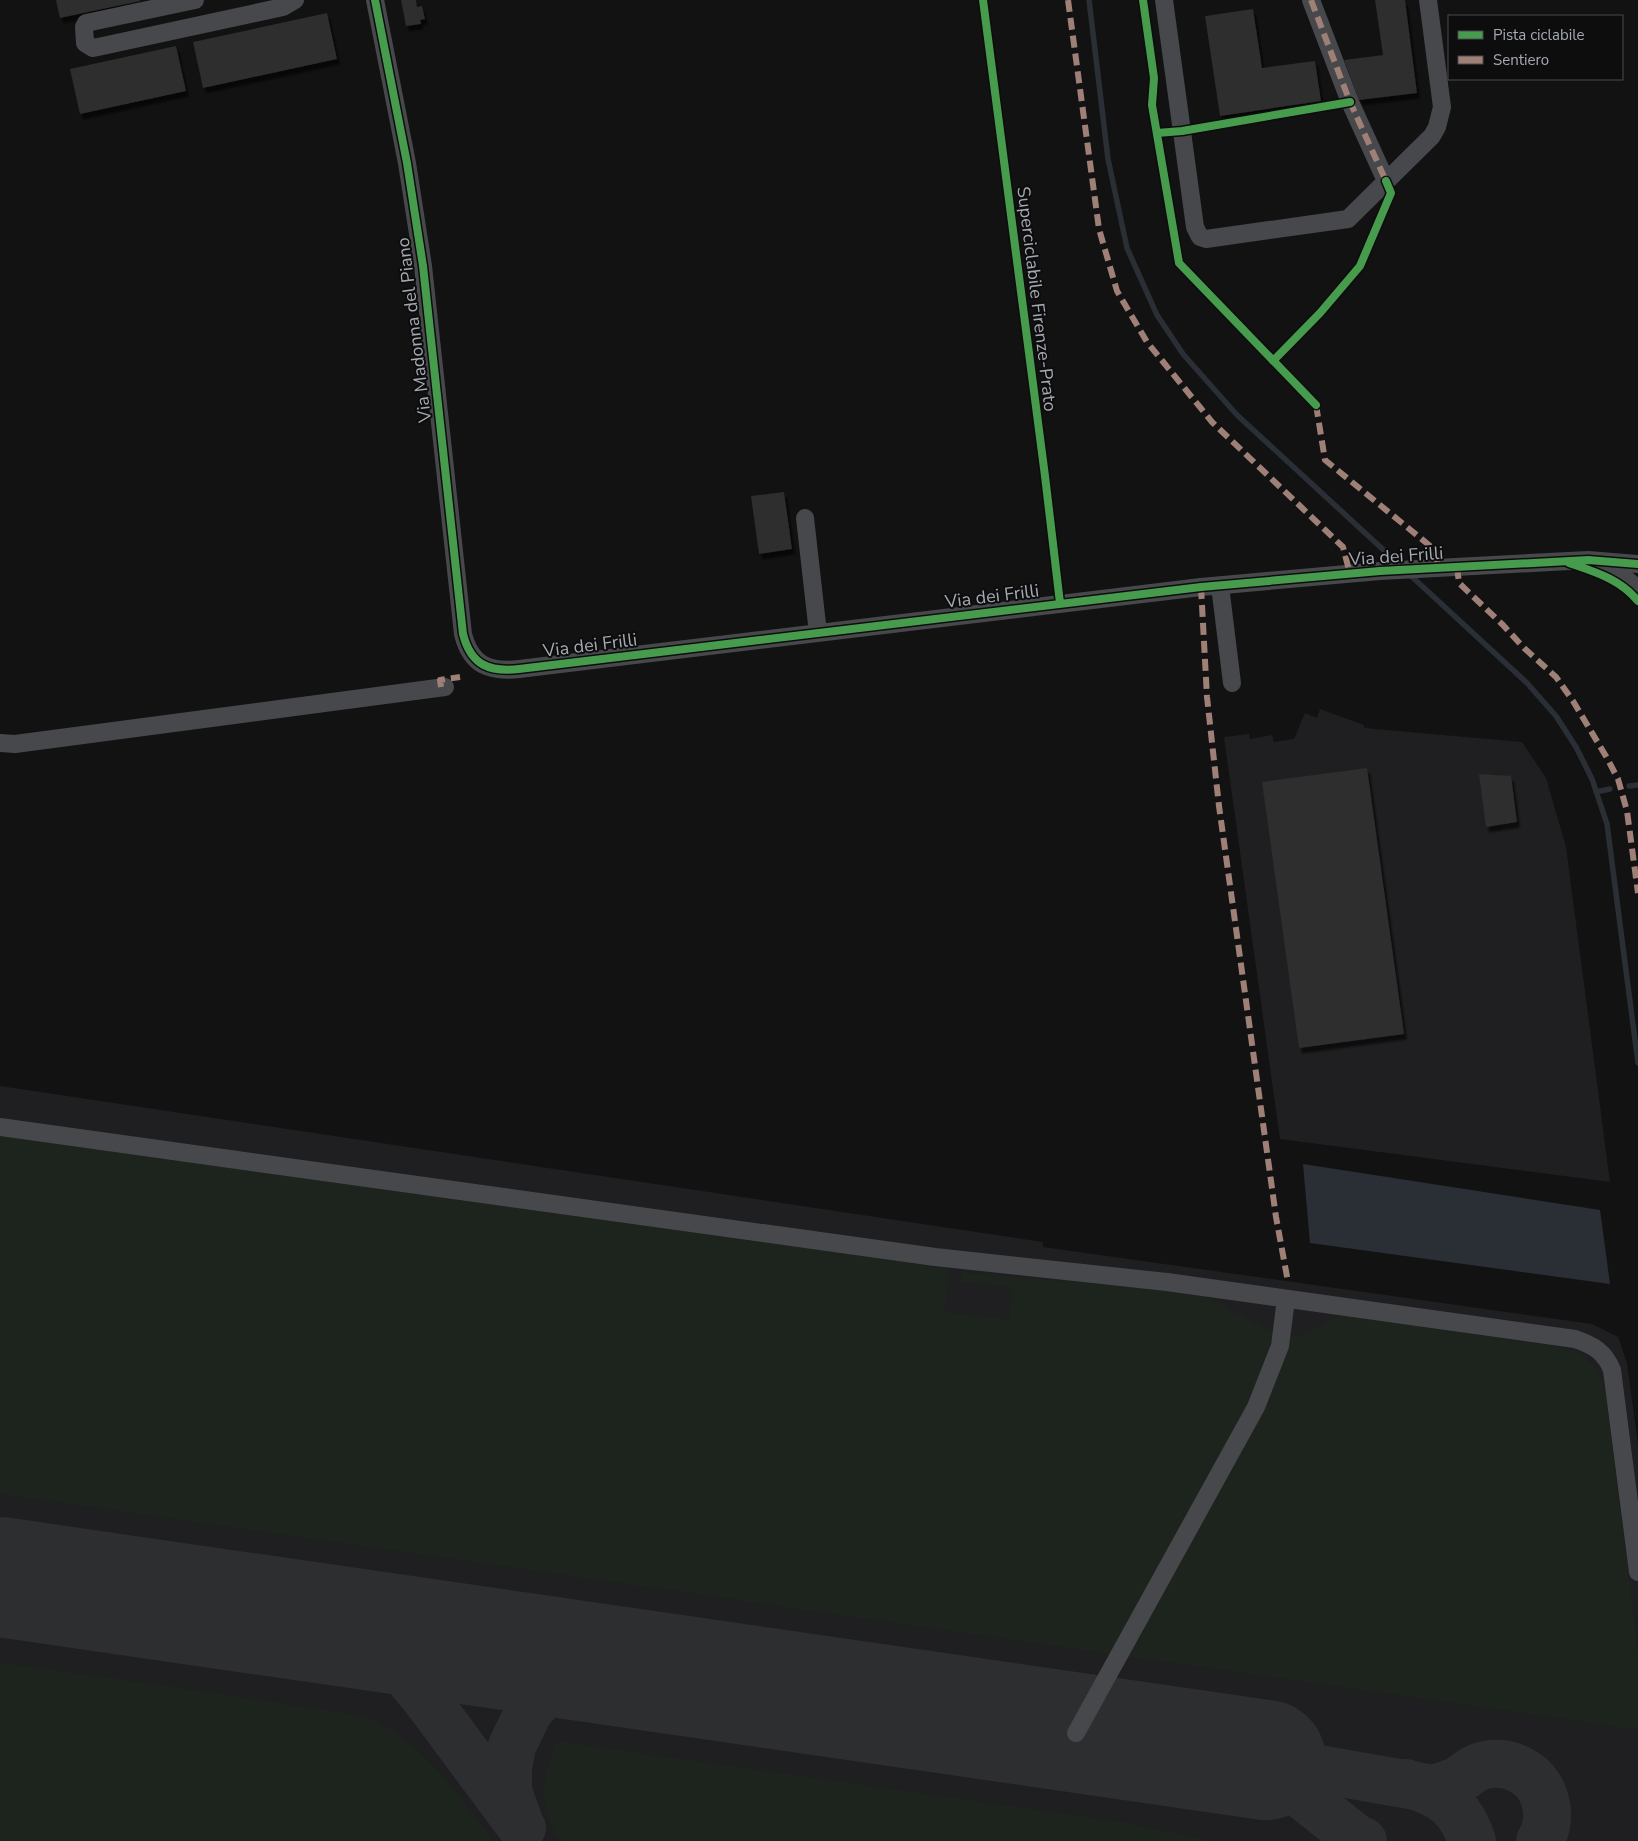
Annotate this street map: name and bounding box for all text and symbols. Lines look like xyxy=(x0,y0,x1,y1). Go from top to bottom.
legend xyxy=(1448,15,1623,80)
text: Pista ciclabile xyxy=(1493,25,1585,45)
text: Sentiero xyxy=(1493,50,1549,70)
street label: Superciclabile Firenze-Prato xyxy=(1011,185,1063,413)
street label: Via Madonna del Piano xyxy=(391,236,437,425)
street label: Via dei Frilli xyxy=(1347,541,1444,571)
street label: Via dei Frilli xyxy=(943,578,1040,614)
street label: Via dei Frilli xyxy=(541,627,638,663)

